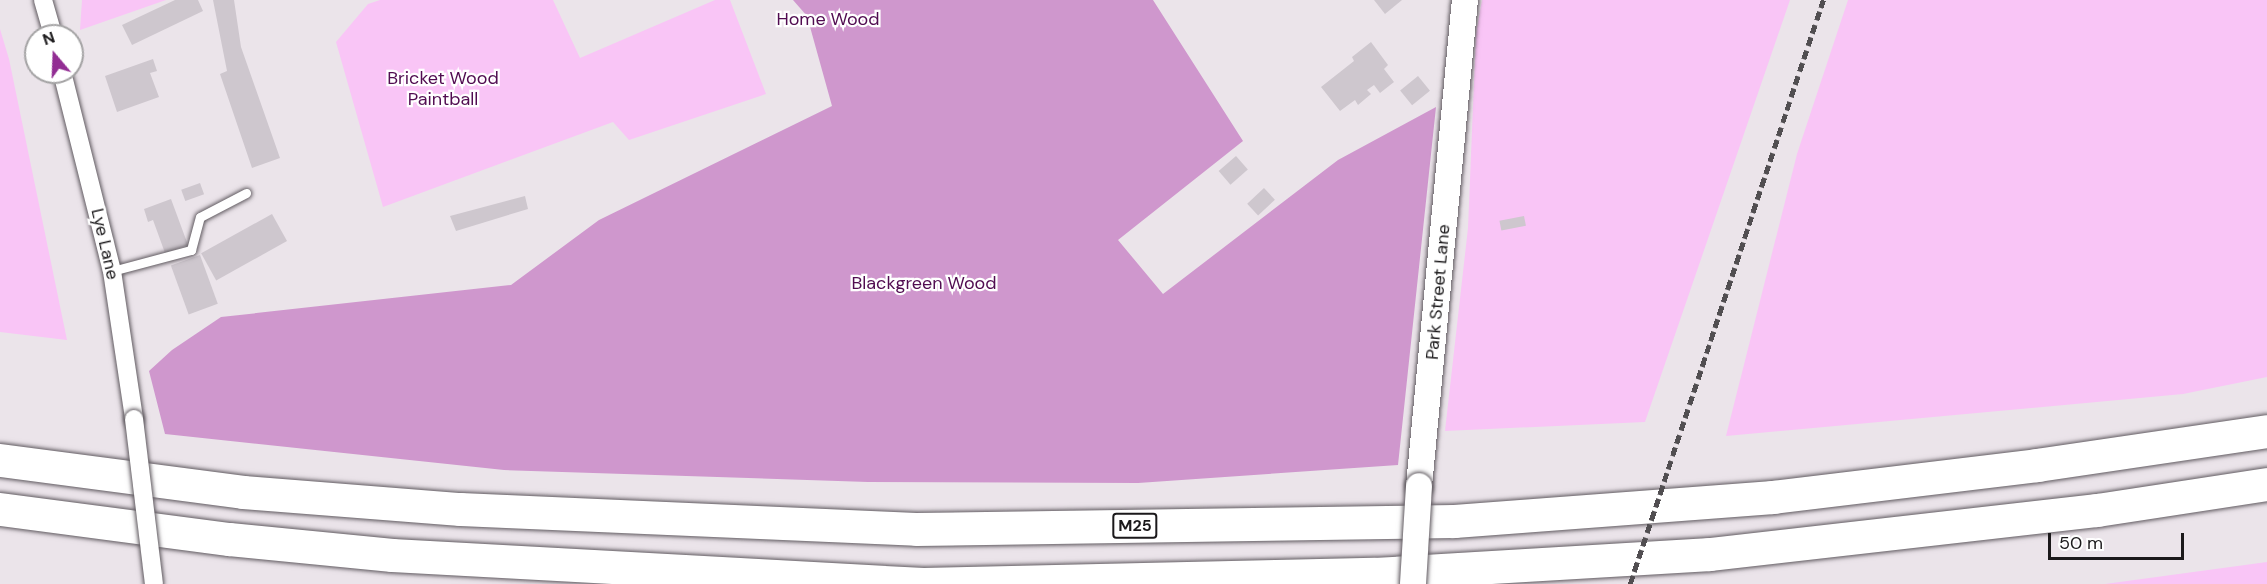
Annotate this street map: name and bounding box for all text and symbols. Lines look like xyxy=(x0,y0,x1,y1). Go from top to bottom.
park label: Home Wood xyxy=(776,8,880,30)
north arrow xyxy=(24,24,84,84)
text: N xyxy=(40,27,58,50)
park label: Bricket Wood Paintball xyxy=(387,68,499,110)
street label: Lye Lane xyxy=(86,206,124,282)
street label: Park Street Lane xyxy=(1421,223,1455,361)
park label: Blackgreen Wood xyxy=(851,272,997,294)
road number: M25 xyxy=(1111,513,1159,539)
scale bar xyxy=(2051,521,2188,559)
text: 50 m xyxy=(2059,531,2103,555)

